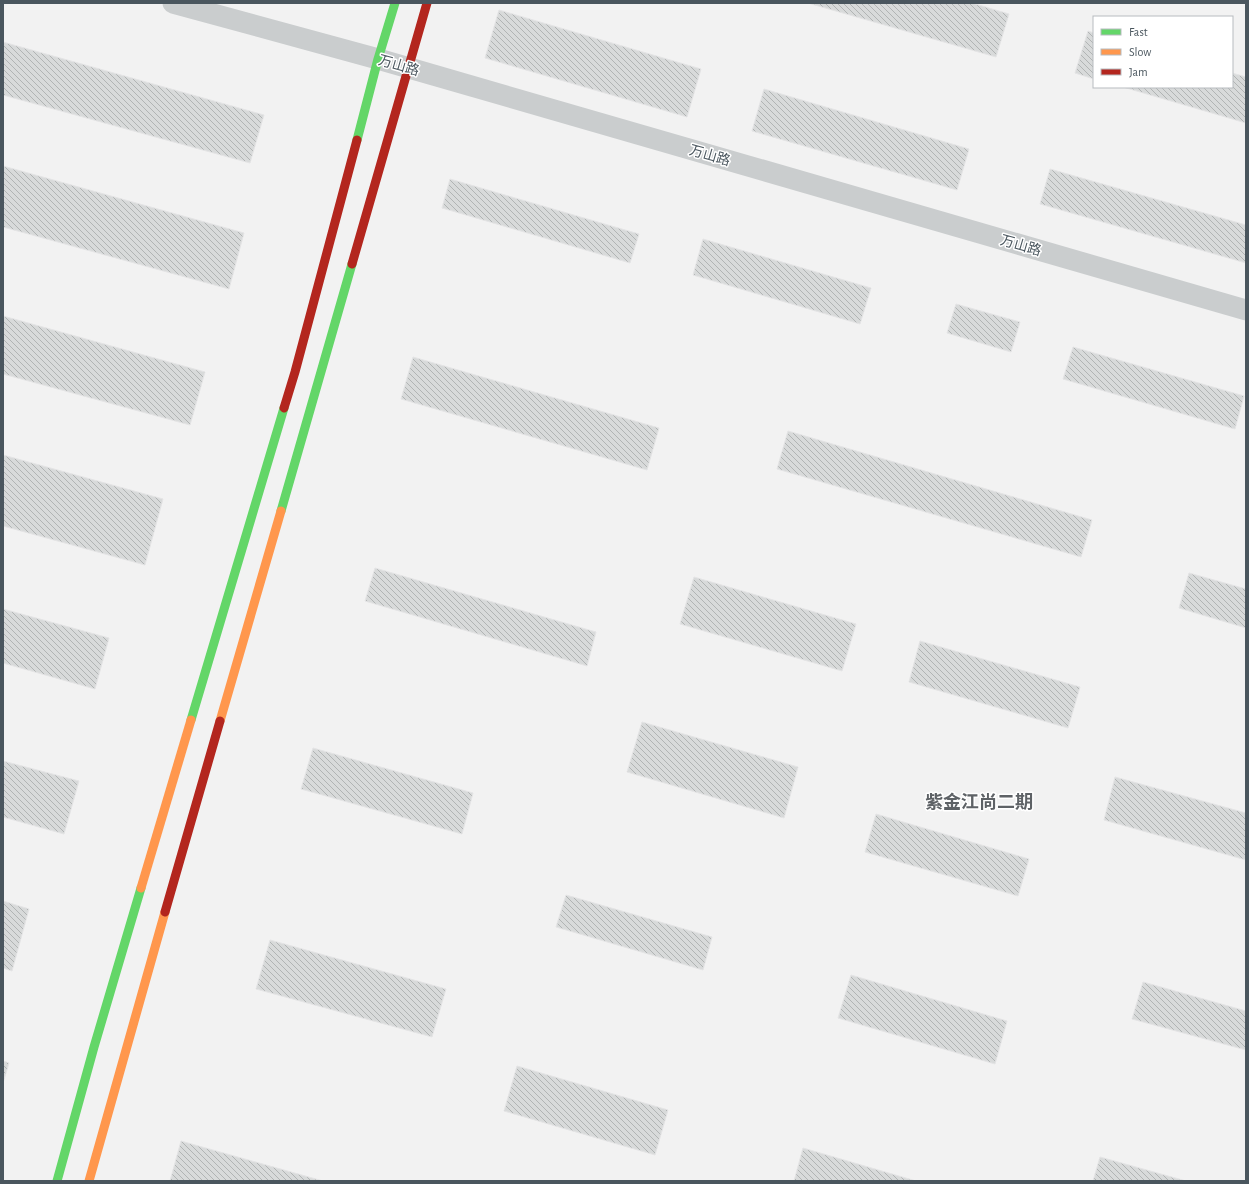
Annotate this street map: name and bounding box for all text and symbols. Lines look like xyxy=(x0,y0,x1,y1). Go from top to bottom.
legend xyxy=(1093,16,1233,88)
text: Fast xyxy=(1129,26,1148,38)
text: Slow xyxy=(1129,46,1151,58)
street label: 万山路 xyxy=(377,52,421,78)
text: Jam xyxy=(1129,66,1148,78)
street label: 万山路 xyxy=(688,142,732,168)
street label: 万山路 xyxy=(999,232,1043,258)
district label: 紫金江尚二期 xyxy=(925,792,1033,812)

